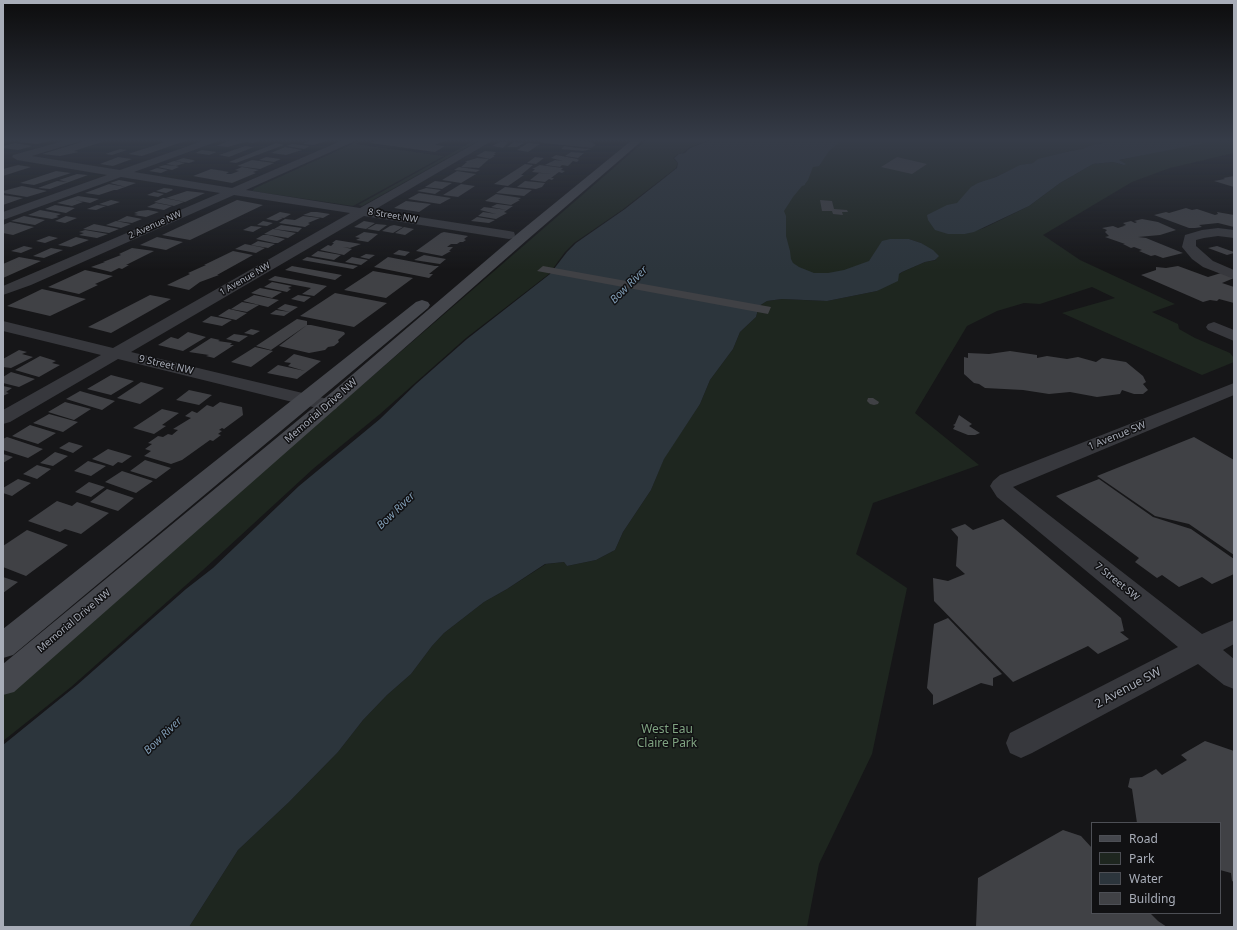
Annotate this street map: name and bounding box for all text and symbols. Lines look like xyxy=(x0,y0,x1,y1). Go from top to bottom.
street label: 8 Street NW xyxy=(367,207,419,225)
street label: 2 Avenue NW xyxy=(127,209,183,241)
street label: 1 Avenue NW xyxy=(218,260,272,298)
water label: Bow River xyxy=(608,264,650,306)
street label: 9 Street NW xyxy=(137,353,195,377)
street label: Memorial Drive NW xyxy=(282,376,360,446)
street label: 1 Avenue SW xyxy=(1087,419,1147,453)
water label: Bow River xyxy=(374,490,418,532)
street label: 7 Street SW xyxy=(1092,560,1142,604)
street label: Memorial Drive NW xyxy=(35,587,113,655)
street label: 2 Avenue SW xyxy=(1092,665,1164,711)
water label: Bow River xyxy=(141,715,185,757)
park label: West Eau Claire Park xyxy=(637,723,697,751)
legend xyxy=(1091,822,1221,914)
text: Road xyxy=(1129,830,1158,847)
text: Park xyxy=(1129,850,1154,867)
text: Water xyxy=(1129,870,1163,887)
text: Building xyxy=(1129,890,1176,907)

